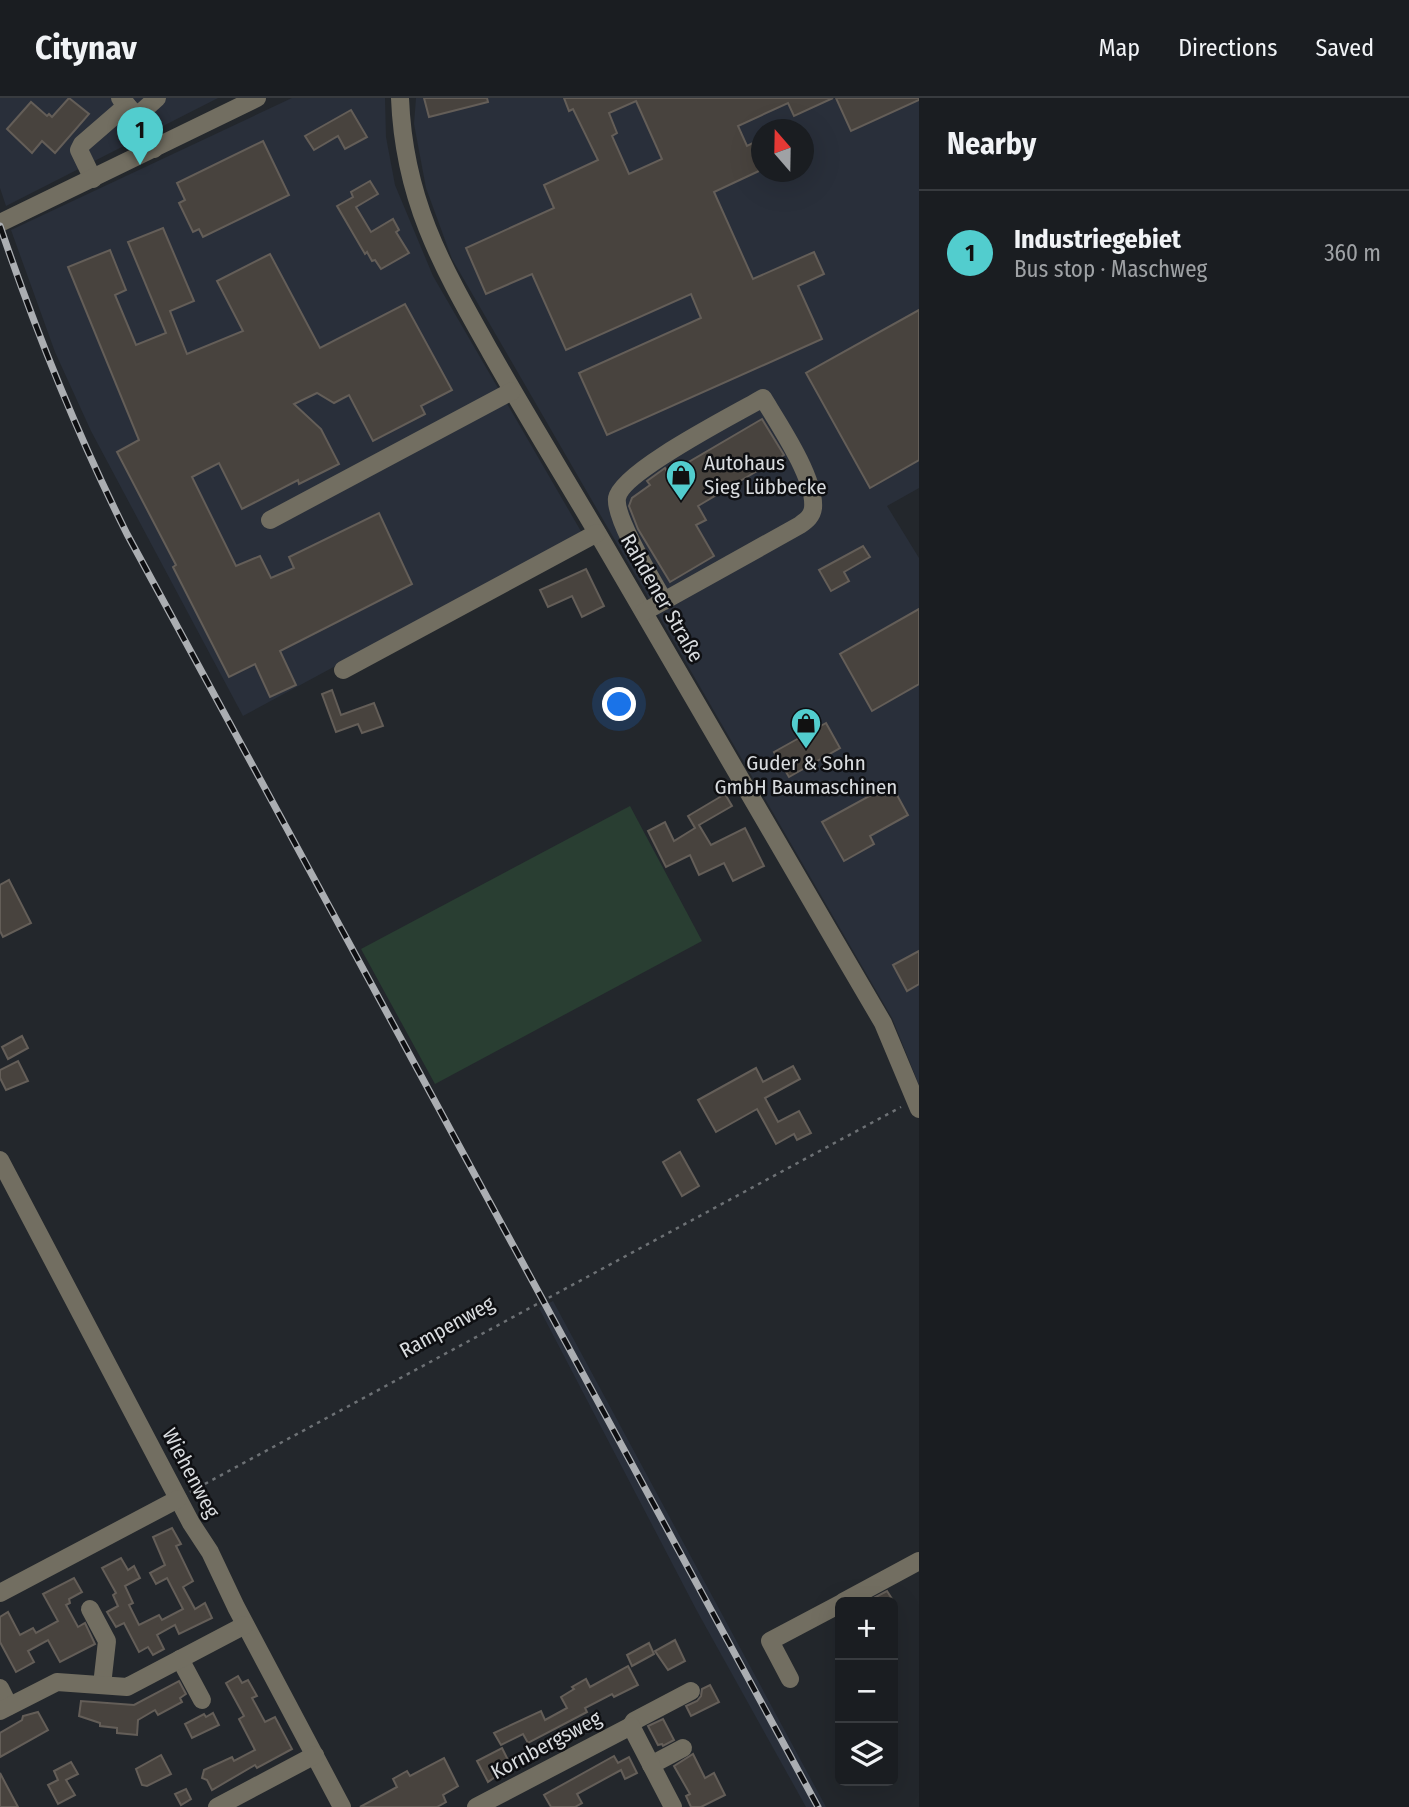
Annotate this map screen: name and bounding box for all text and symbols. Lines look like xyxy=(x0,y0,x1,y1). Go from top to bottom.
text: Citynav xyxy=(35,28,137,68)
text: Map xyxy=(1099,34,1140,62)
text: Directions xyxy=(1178,34,1277,62)
text: Saved xyxy=(1315,34,1374,62)
pin: 1 xyxy=(117,107,163,165)
north arrow xyxy=(751,119,814,182)
text: Nearby xyxy=(947,126,1036,162)
text: Industriegebiet xyxy=(1014,224,1181,255)
text: 1 xyxy=(965,239,975,267)
text: 360 m xyxy=(1324,239,1381,267)
text: Bus stop · Maschweg xyxy=(1014,255,1207,283)
place label: Autohaus Sieg Lübbecke xyxy=(704,450,827,500)
shop icon: Autohaus Sieg Lübbecke xyxy=(664,458,698,502)
street label: Rahdener Straße xyxy=(615,529,709,667)
your location xyxy=(602,687,636,721)
shop icon: Guder & Sohn GmbH Baumaschinen xyxy=(789,706,823,750)
place label: Guder & Sohn GmbH Baumaschinen xyxy=(715,750,897,800)
street label: Rampenweg xyxy=(395,1290,499,1364)
street label: Wiehenweg xyxy=(157,1424,226,1522)
map controls xyxy=(835,1597,898,1786)
button: + xyxy=(835,1597,898,1660)
button: − xyxy=(835,1660,898,1723)
street label: Kornbergsweg xyxy=(486,1705,606,1785)
button: layers xyxy=(835,1723,898,1786)

